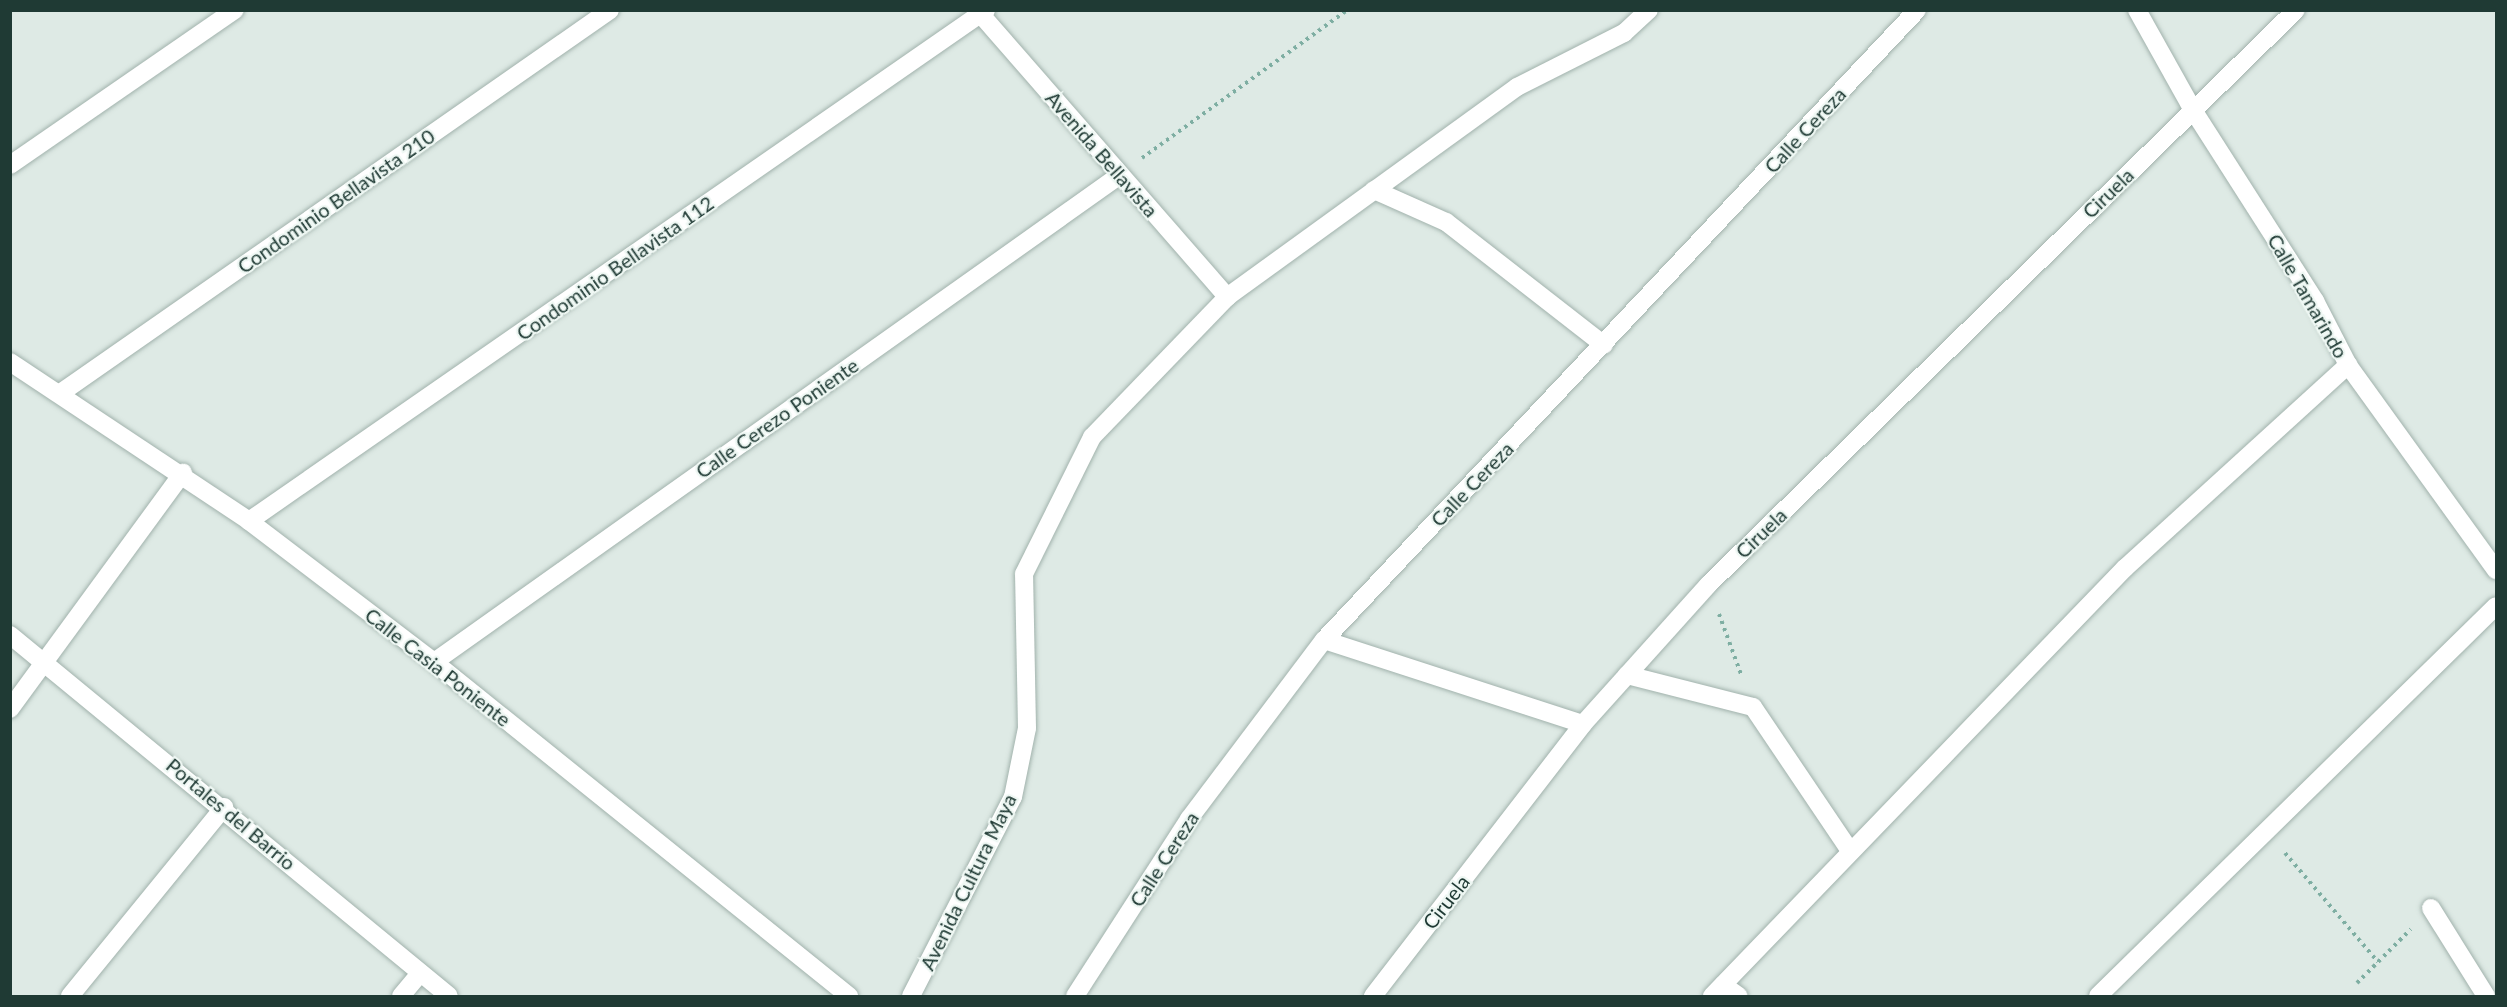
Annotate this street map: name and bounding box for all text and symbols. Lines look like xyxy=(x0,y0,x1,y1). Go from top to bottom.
street label: Calle Cereza xyxy=(1759,82,1851,178)
street label: Avenida Bellavista xyxy=(1041,86,1163,222)
street label: Condominio Bellavista 210 xyxy=(233,124,439,278)
street label: Ciruela xyxy=(2077,163,2139,223)
street label: Condominio Bellavista 112 xyxy=(512,191,718,345)
street label: Calle Tamarindo xyxy=(2263,229,2353,363)
street label: Calle Cerezo Poniente xyxy=(691,353,863,483)
street label: Calle Cereza xyxy=(1426,437,1518,531)
street label: Ciruela xyxy=(1730,503,1792,563)
street label: Calle Casia Poniente xyxy=(360,603,516,731)
street label: Portales del Barrio xyxy=(162,753,300,875)
street label: Avenida Cultura Maya xyxy=(915,790,1021,974)
street label: Calle Cereza xyxy=(1124,807,1204,911)
street label: Ciruela xyxy=(1418,870,1474,934)

